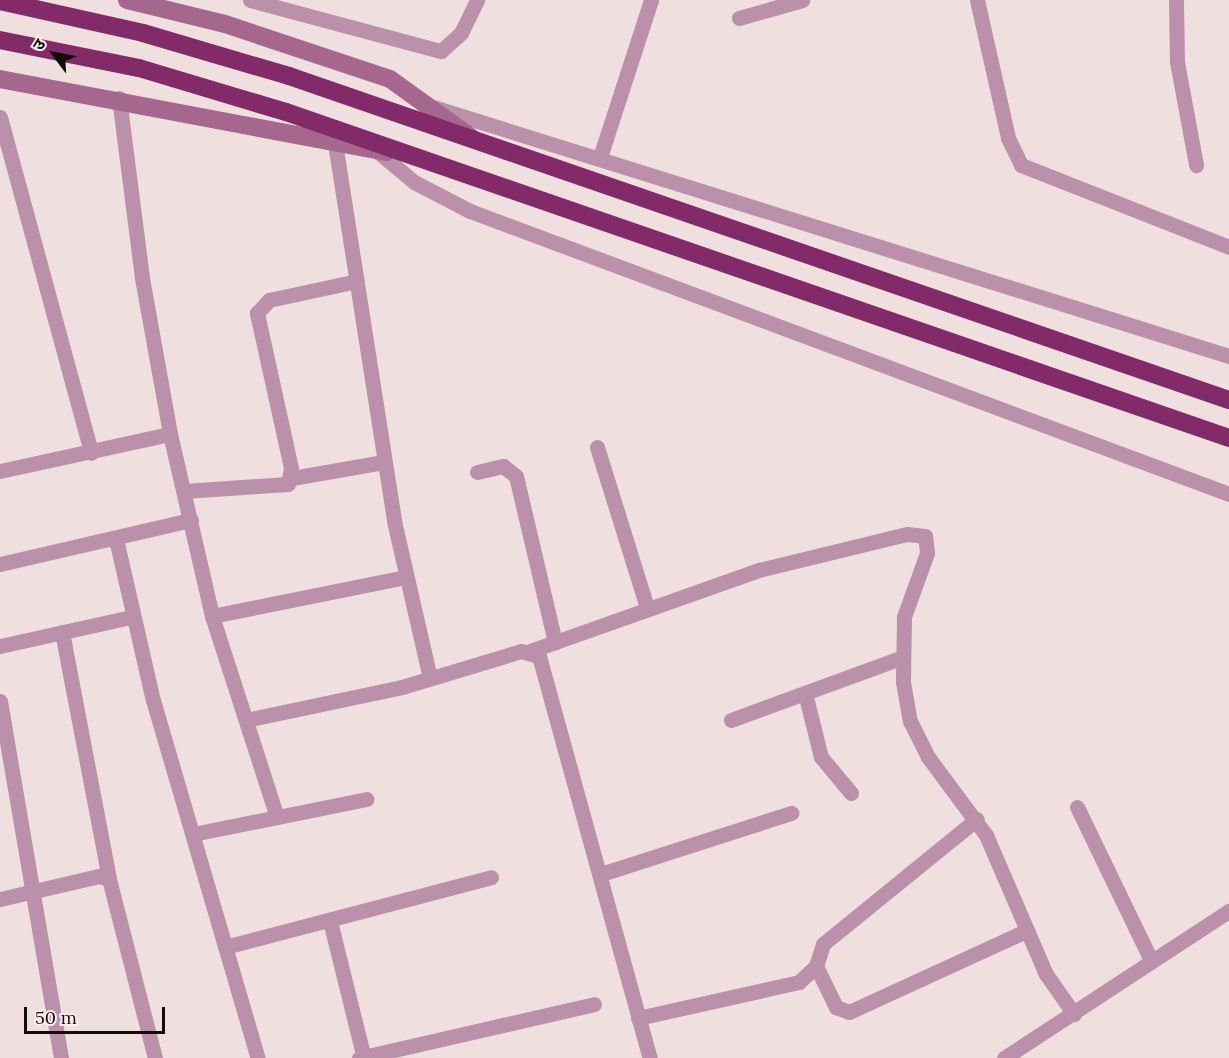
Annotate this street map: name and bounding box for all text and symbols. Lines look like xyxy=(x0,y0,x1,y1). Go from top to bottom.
north arrow xyxy=(24,24,84,84)
text: उ xyxy=(28,35,50,54)
scale bar xyxy=(27,995,168,1033)
text: 50 m xyxy=(35,1006,77,1029)

